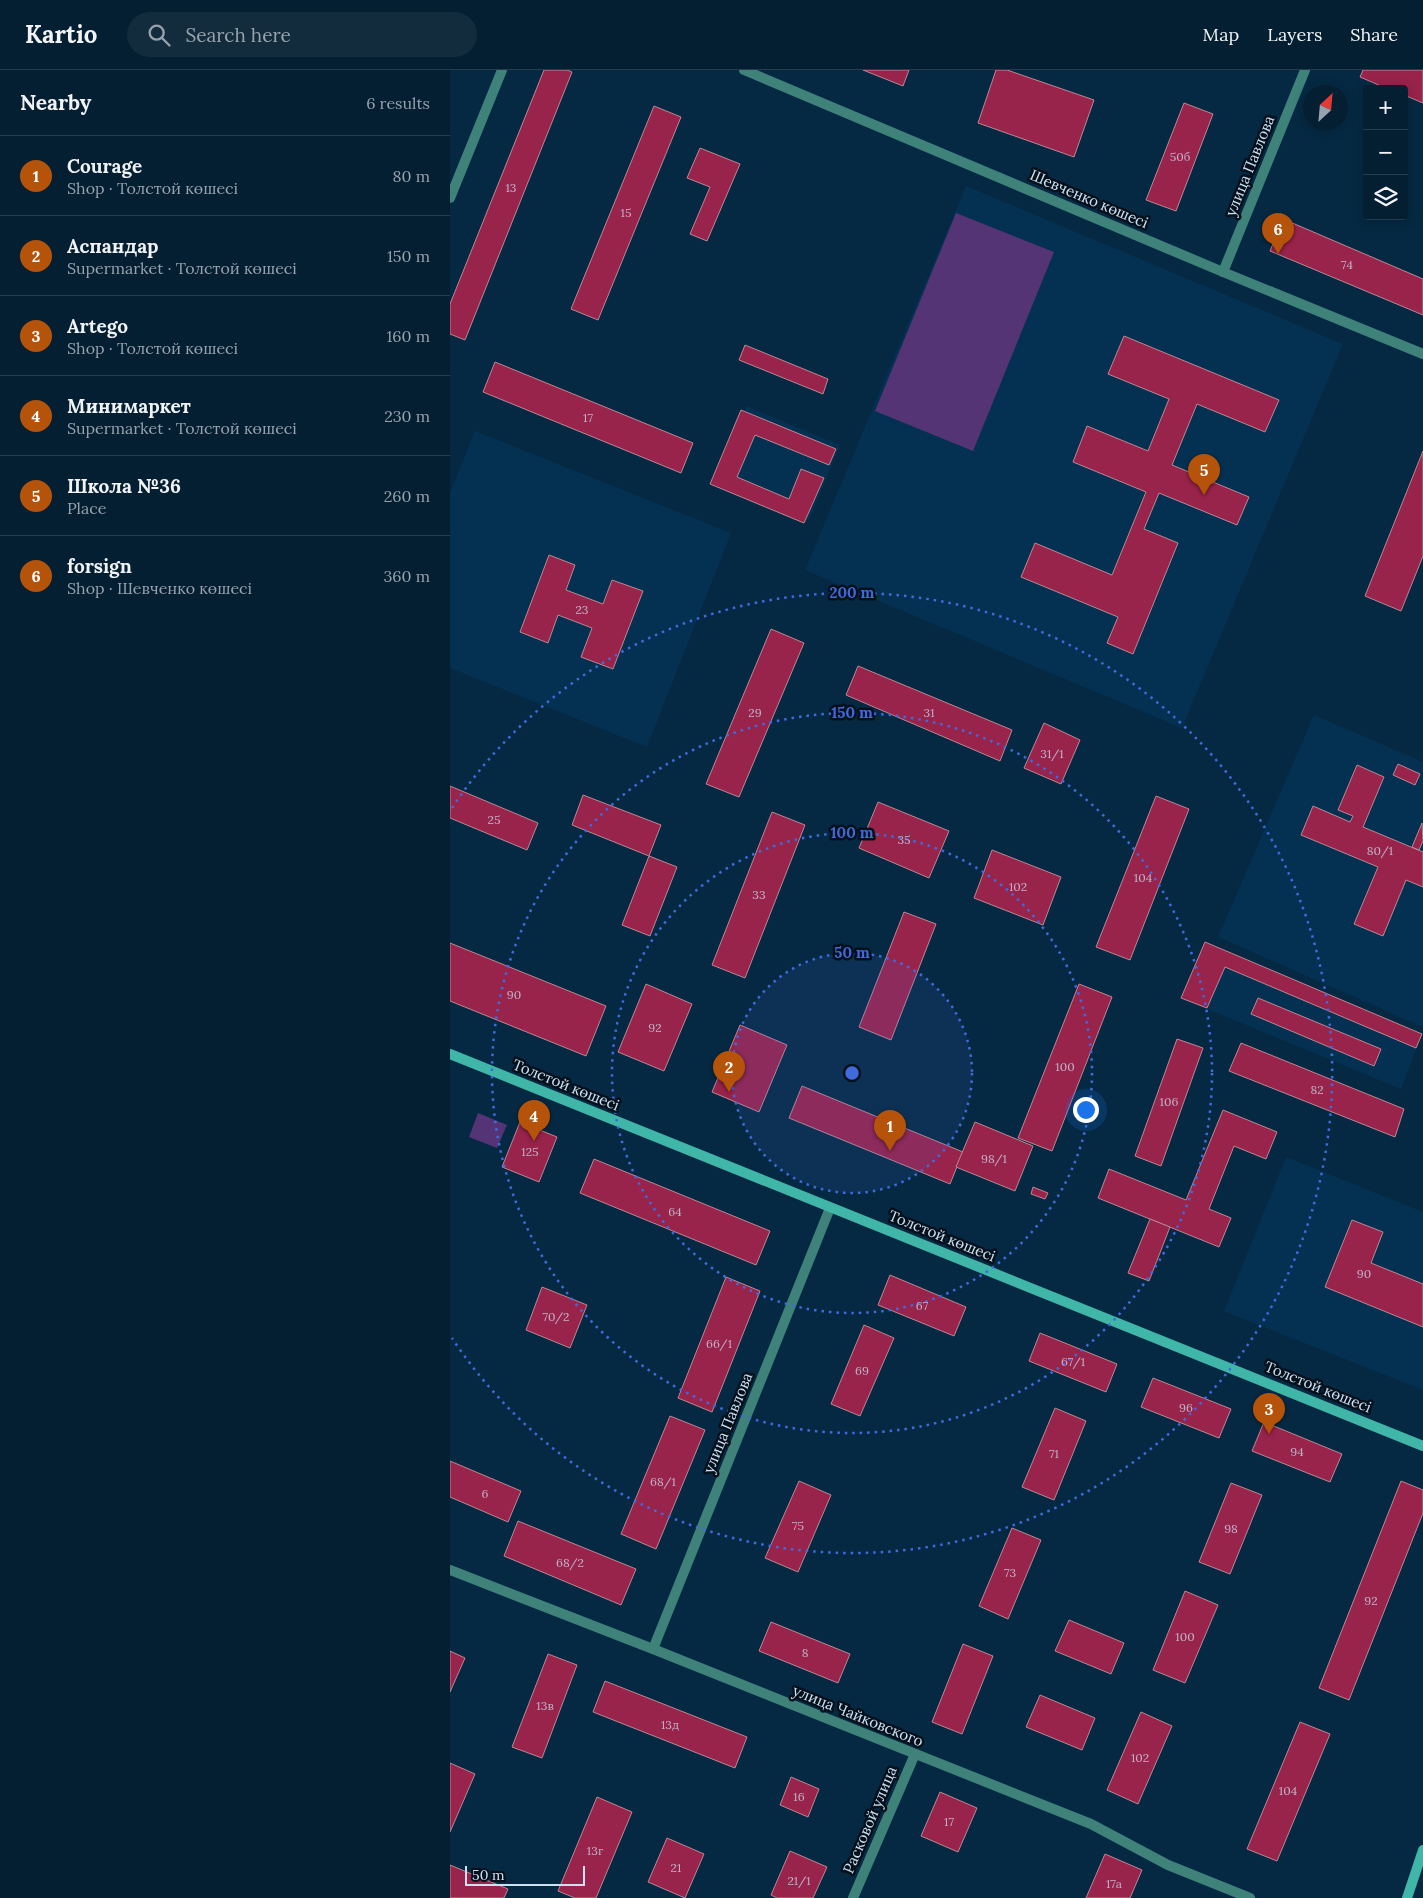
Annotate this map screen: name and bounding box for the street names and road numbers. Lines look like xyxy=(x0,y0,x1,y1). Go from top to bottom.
street label: улица Павлова xyxy=(1221,112,1279,219)
street label: Шевченко көшесі xyxy=(1027,165,1151,232)
street label: Толстой көшесі xyxy=(510,1054,622,1115)
street label: Толстой көшесі xyxy=(886,1205,998,1266)
street label: Толстой көшесі xyxy=(1262,1356,1374,1417)
street label: улица Павлова xyxy=(699,1369,757,1476)
street label: улица Чайковского xyxy=(790,1681,926,1751)
street label: Расковой улица xyxy=(838,1763,901,1876)

